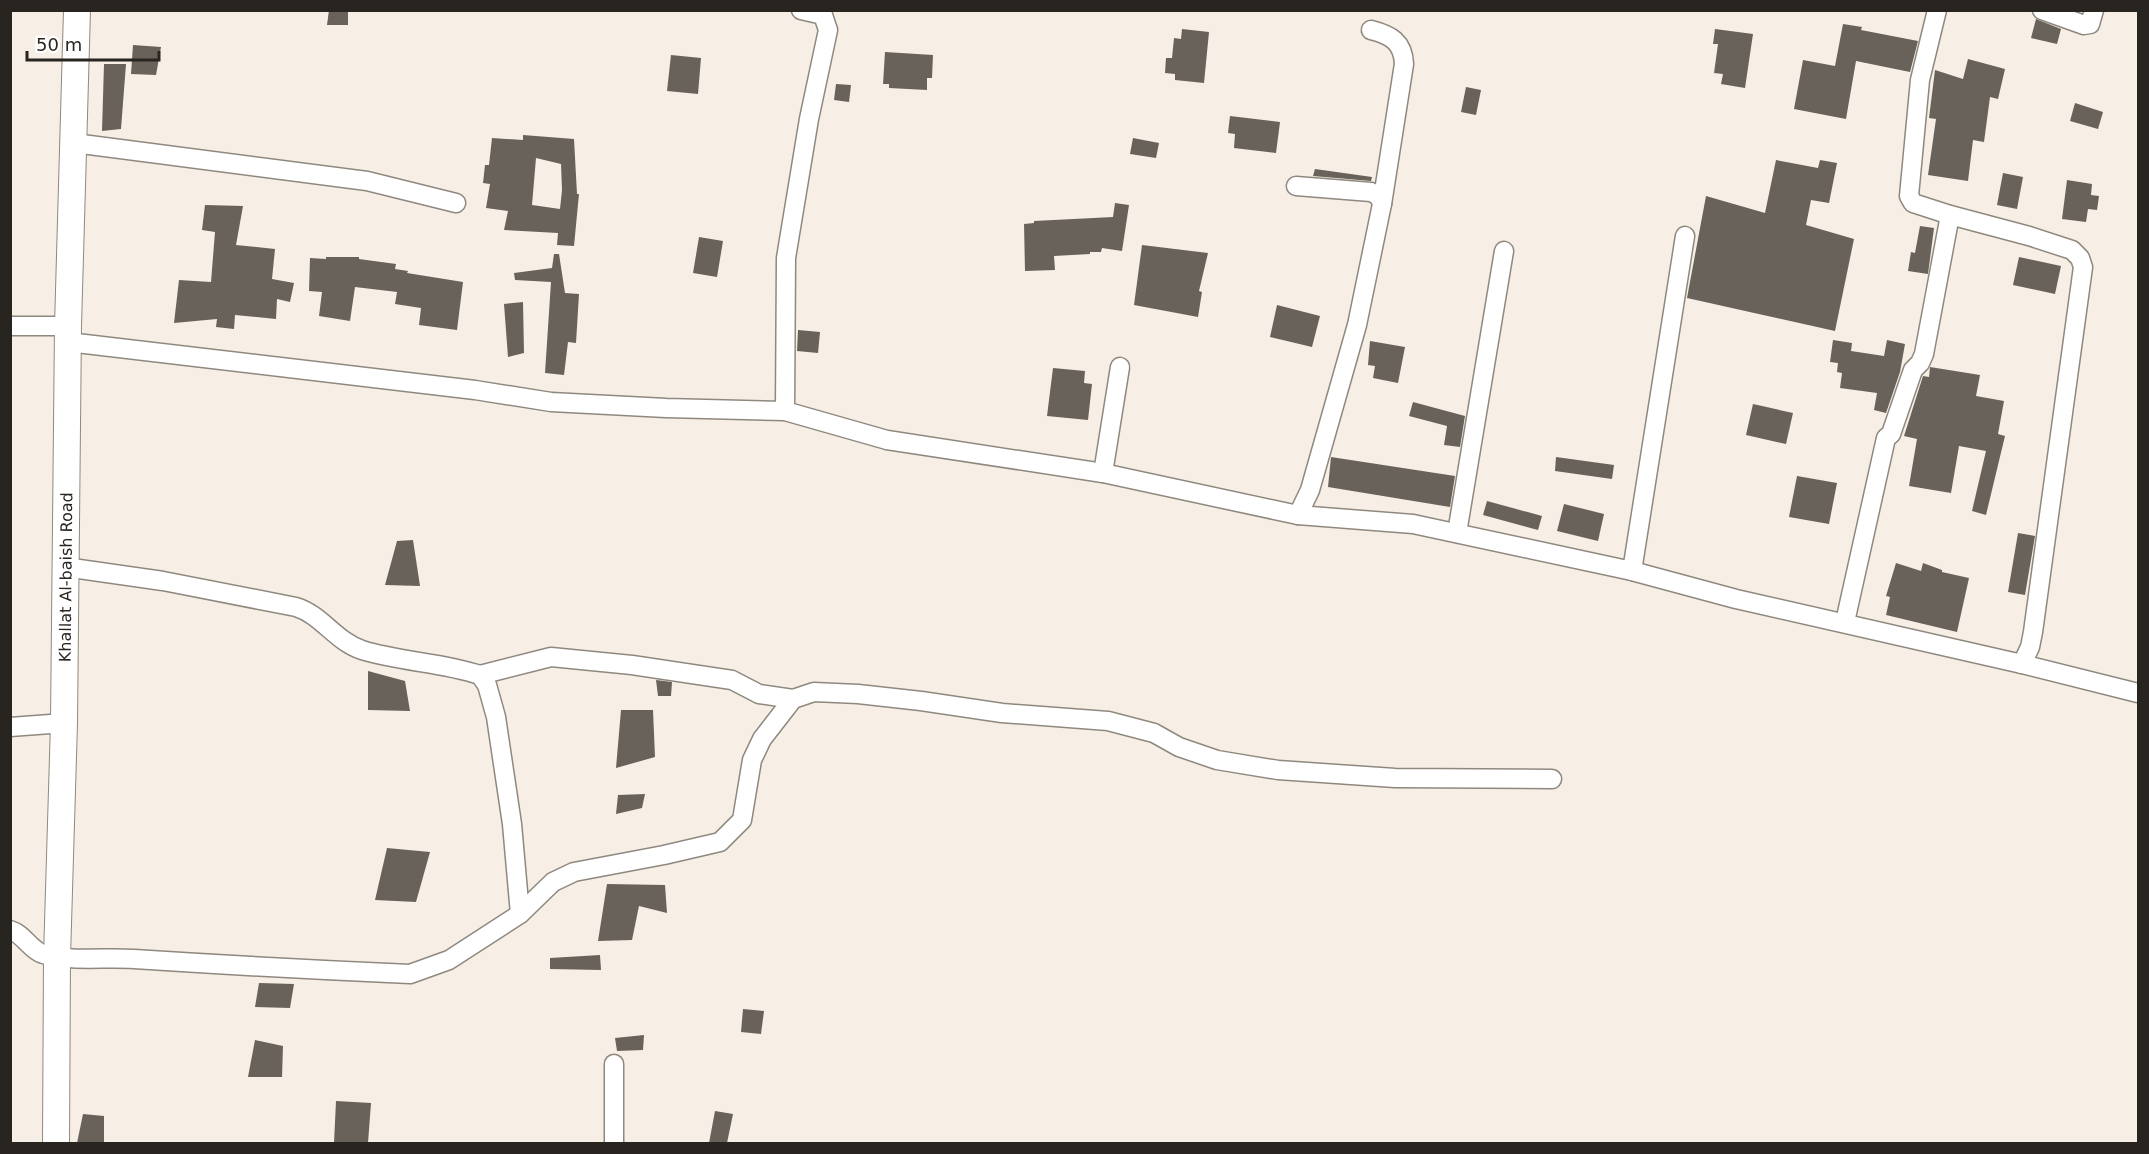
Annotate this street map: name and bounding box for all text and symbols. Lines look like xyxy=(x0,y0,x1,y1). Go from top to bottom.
scale bar xyxy=(27,24,159,62)
text: 50 m xyxy=(36,34,82,55)
street label: Khallat Al-baish Road xyxy=(55,492,76,662)

